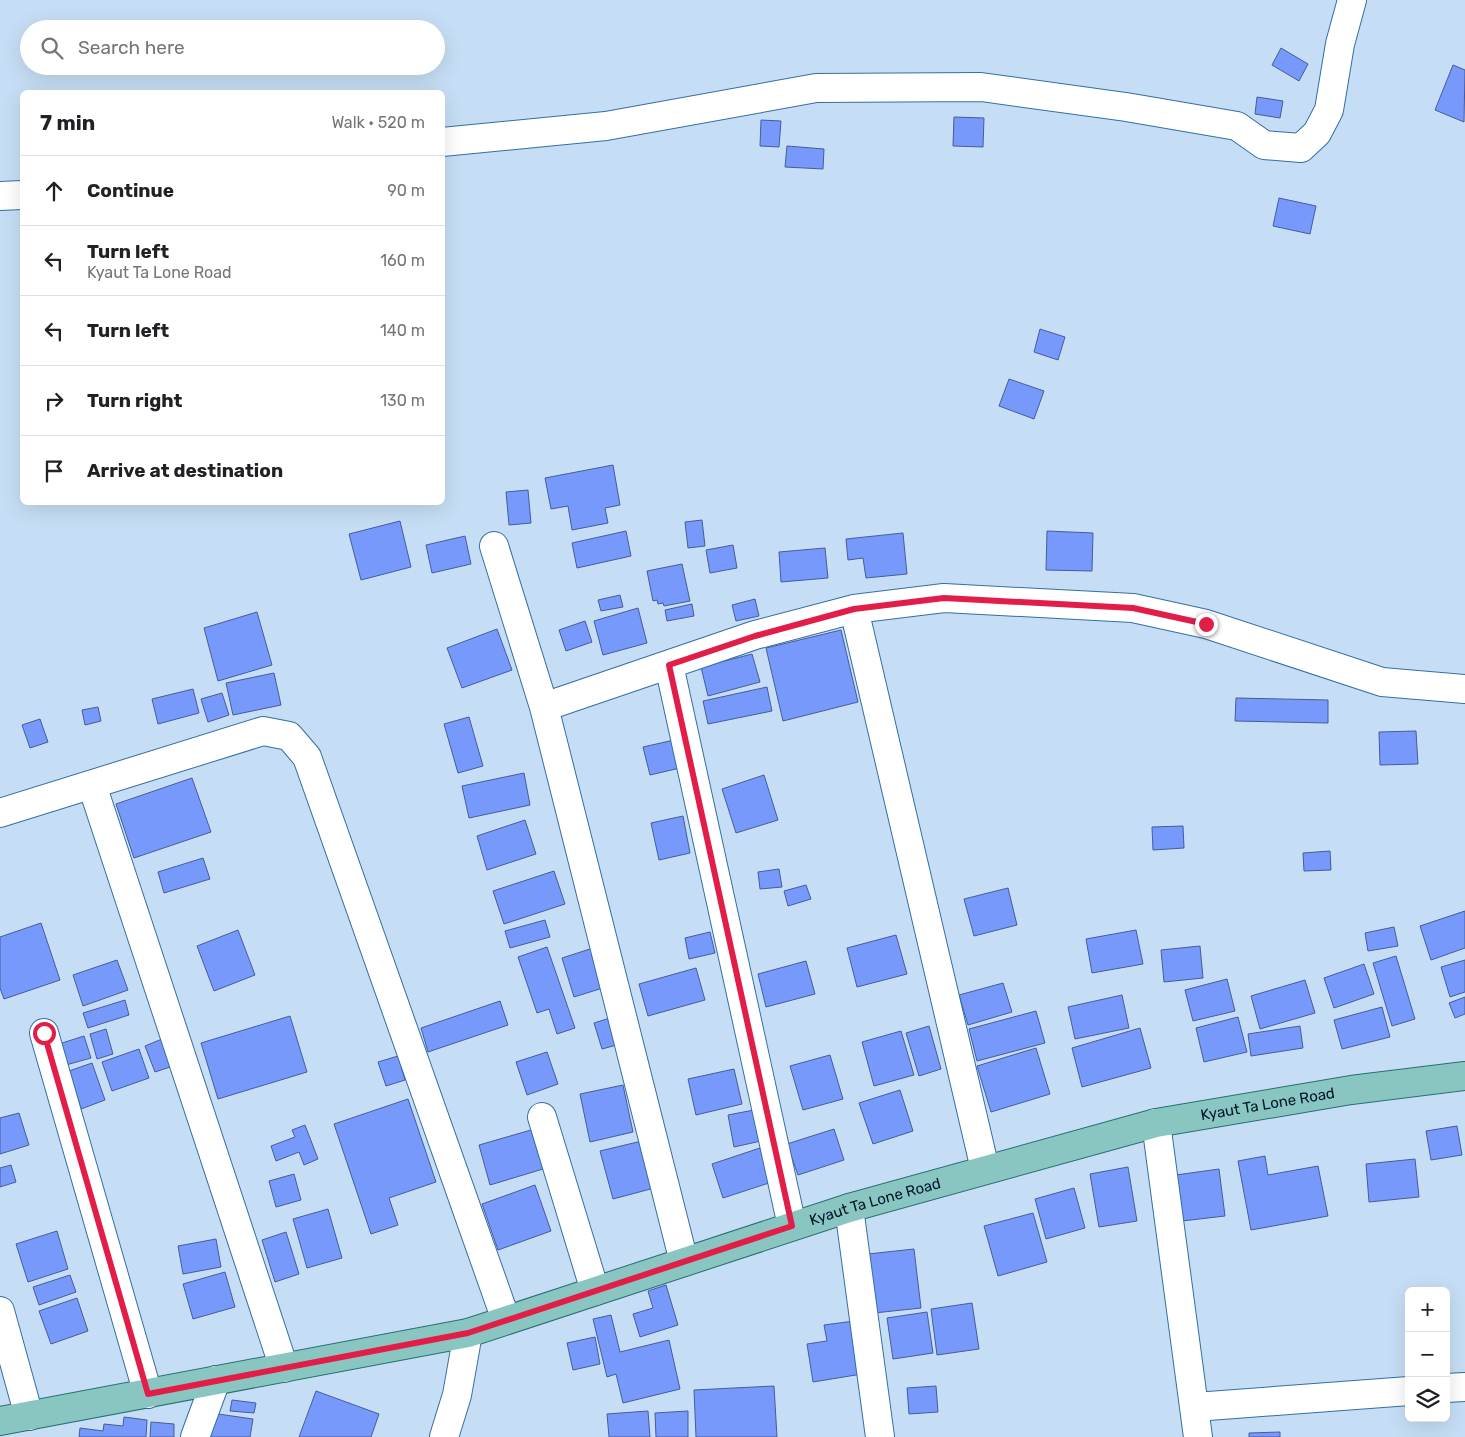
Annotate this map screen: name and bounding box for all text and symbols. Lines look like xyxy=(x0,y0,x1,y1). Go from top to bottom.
search box xyxy=(20,20,445,75)
icon: search xyxy=(38,34,66,62)
text: Search here xyxy=(78,36,185,59)
text: 7 min xyxy=(40,110,95,135)
text: Walk · 520 m xyxy=(331,113,425,132)
icon: ahead xyxy=(40,177,68,205)
text: Continue xyxy=(87,179,174,202)
text: 90 m xyxy=(387,181,425,200)
text: Turn left xyxy=(87,240,169,263)
icon: left xyxy=(40,247,68,275)
text: 160 m xyxy=(380,251,425,270)
text: Kyaut Ta Lone Road xyxy=(87,263,232,282)
icon: left xyxy=(40,317,68,345)
text: Turn left xyxy=(87,319,169,342)
text: 140 m xyxy=(380,321,425,340)
icon: right xyxy=(40,387,68,415)
text: Turn right xyxy=(87,389,182,412)
text: 130 m xyxy=(380,391,425,410)
icon: arrive xyxy=(40,457,68,485)
text: Arrive at destination xyxy=(87,459,283,482)
route end xyxy=(1195,613,1218,636)
route start xyxy=(33,1022,56,1045)
street label: Kyaut Ta Lone Road xyxy=(1199,1084,1336,1124)
street label: Kyaut Ta Lone Road xyxy=(807,1174,943,1229)
map controls xyxy=(1405,1287,1450,1422)
button: + xyxy=(1405,1287,1450,1332)
button: − xyxy=(1405,1332,1450,1377)
button: layers xyxy=(1405,1377,1450,1422)

